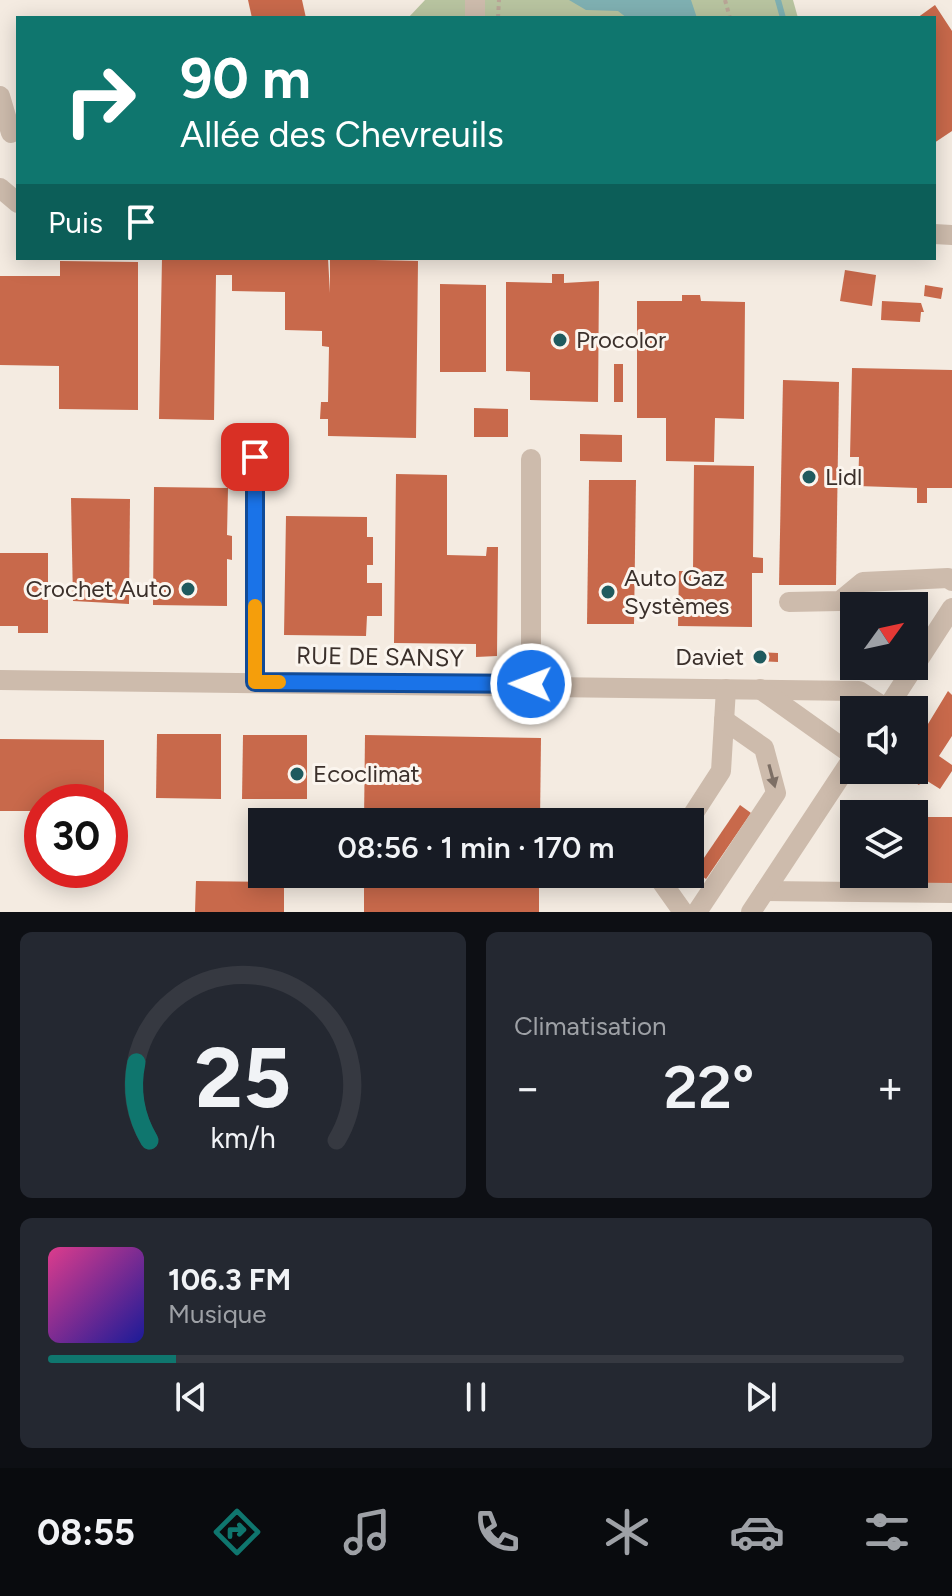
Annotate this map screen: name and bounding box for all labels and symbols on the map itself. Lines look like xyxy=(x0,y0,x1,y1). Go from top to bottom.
place label: Procolor xyxy=(576,325,666,354)
marker: Procolor xyxy=(551,331,569,349)
pin xyxy=(221,423,289,491)
place label: Lidl xyxy=(825,462,862,491)
marker: Lidl xyxy=(800,468,818,486)
place label: Auto Gaz Systèmes xyxy=(624,563,729,620)
place label: Crochet Auto xyxy=(26,574,172,603)
marker: Crochet Auto xyxy=(179,580,197,598)
marker: Auto Gaz Systèmes xyxy=(599,583,617,601)
north arrow xyxy=(840,592,928,680)
street label: RUE DE SANSY xyxy=(296,641,465,672)
position arrow xyxy=(489,642,573,726)
place label: Daviet xyxy=(675,642,744,671)
marker: Daviet xyxy=(751,648,769,666)
place label: Ecoclimat xyxy=(313,759,420,788)
one-way arrow xyxy=(766,764,778,789)
marker: Ecoclimat xyxy=(288,765,306,783)
speed limit sign: 30 xyxy=(24,784,128,888)

